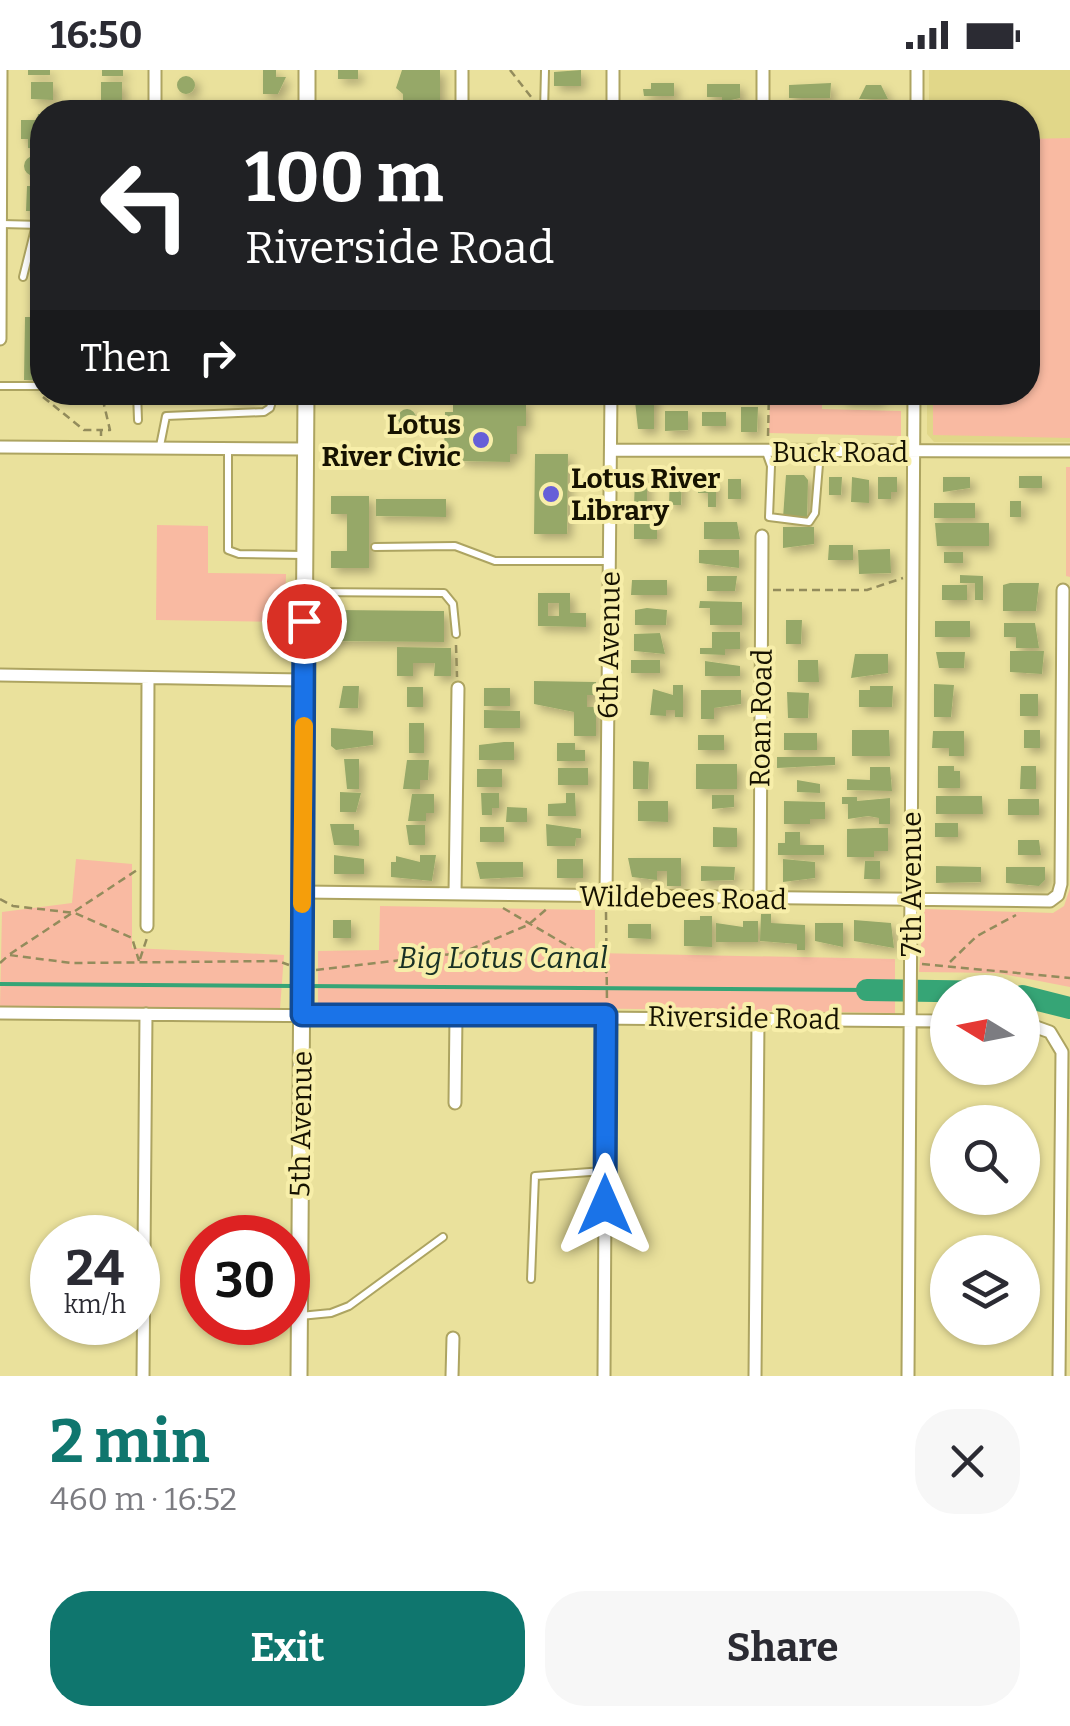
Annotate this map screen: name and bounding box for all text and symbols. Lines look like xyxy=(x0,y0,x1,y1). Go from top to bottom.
text: 16:50 xyxy=(50,12,143,58)
text: 100 m xyxy=(245,136,444,220)
icon: left xyxy=(80,140,210,270)
text: Riverside Road xyxy=(245,221,554,275)
icon: right xyxy=(190,330,245,385)
text: Then xyxy=(80,335,170,381)
place label: Lotus River Civic xyxy=(322,408,461,473)
marker: Lotus River Civic xyxy=(470,429,492,451)
street label: Buck Road xyxy=(772,436,908,469)
place label: Lotus River Library xyxy=(571,462,721,527)
marker: Lotus River Library xyxy=(540,483,562,505)
street label: 6th Avenue xyxy=(591,571,627,719)
pin xyxy=(262,579,347,664)
icon: arrive xyxy=(277,594,332,649)
street label: Roan Road xyxy=(743,649,779,787)
street label: 7th Avenue xyxy=(895,811,928,957)
street label: Wildebees Road xyxy=(579,880,787,916)
water label: Big Lotus Canal xyxy=(398,940,608,976)
north arrow xyxy=(930,975,1040,1085)
map controls xyxy=(930,975,1040,1345)
street label: Riverside Road xyxy=(647,1000,841,1036)
street label: 5th Avenue xyxy=(283,1051,319,1197)
button: search xyxy=(930,1105,1040,1215)
position arrow xyxy=(553,1153,657,1257)
speed limit sign: 30 xyxy=(180,1215,310,1345)
button: layers xyxy=(930,1235,1040,1345)
text: 24 xyxy=(66,1238,124,1298)
text: km/h xyxy=(64,1290,126,1320)
text: 2 min xyxy=(50,1406,210,1478)
button: close xyxy=(915,1409,1020,1514)
text: 460 m · 16:52 xyxy=(50,1480,237,1518)
button: Exit xyxy=(50,1591,525,1706)
button: Share xyxy=(545,1591,1020,1706)

